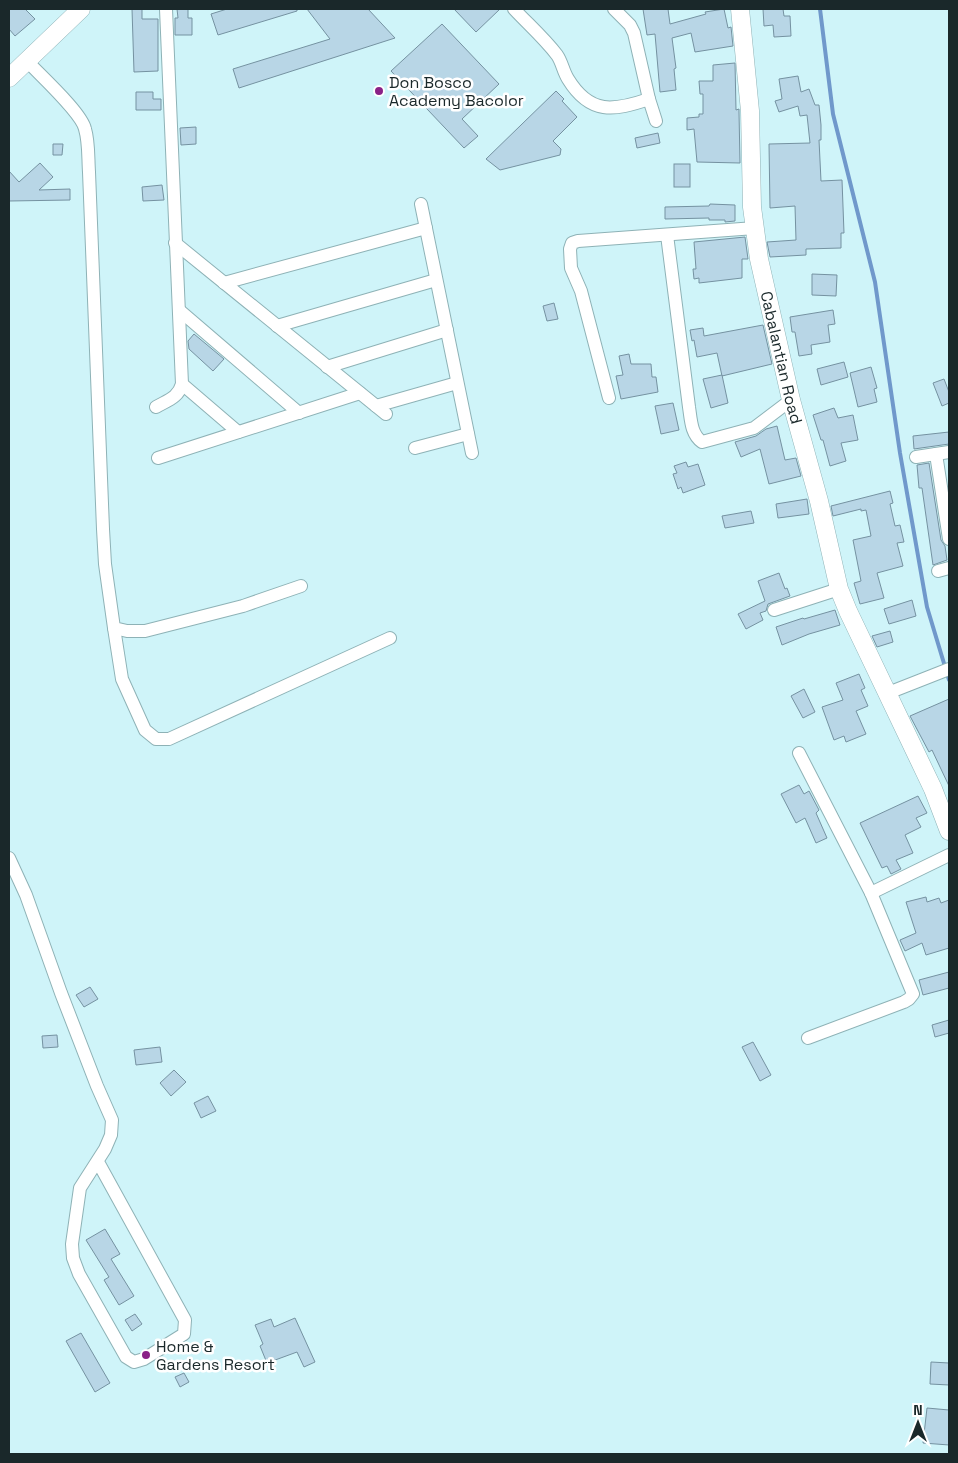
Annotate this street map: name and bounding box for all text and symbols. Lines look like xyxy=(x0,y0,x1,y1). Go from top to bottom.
place label: Don Bosco Academy Bacolor xyxy=(389,72,524,111)
marker: Don Bosco Academy Bacolor xyxy=(373,85,385,97)
street label: Cabalantian Road xyxy=(756,289,807,426)
place label: Home & Gardens Resort xyxy=(156,1336,275,1375)
marker: Home & Gardens Resort xyxy=(140,1349,152,1361)
north arrow xyxy=(893,1398,943,1448)
text: N xyxy=(913,1401,923,1419)

